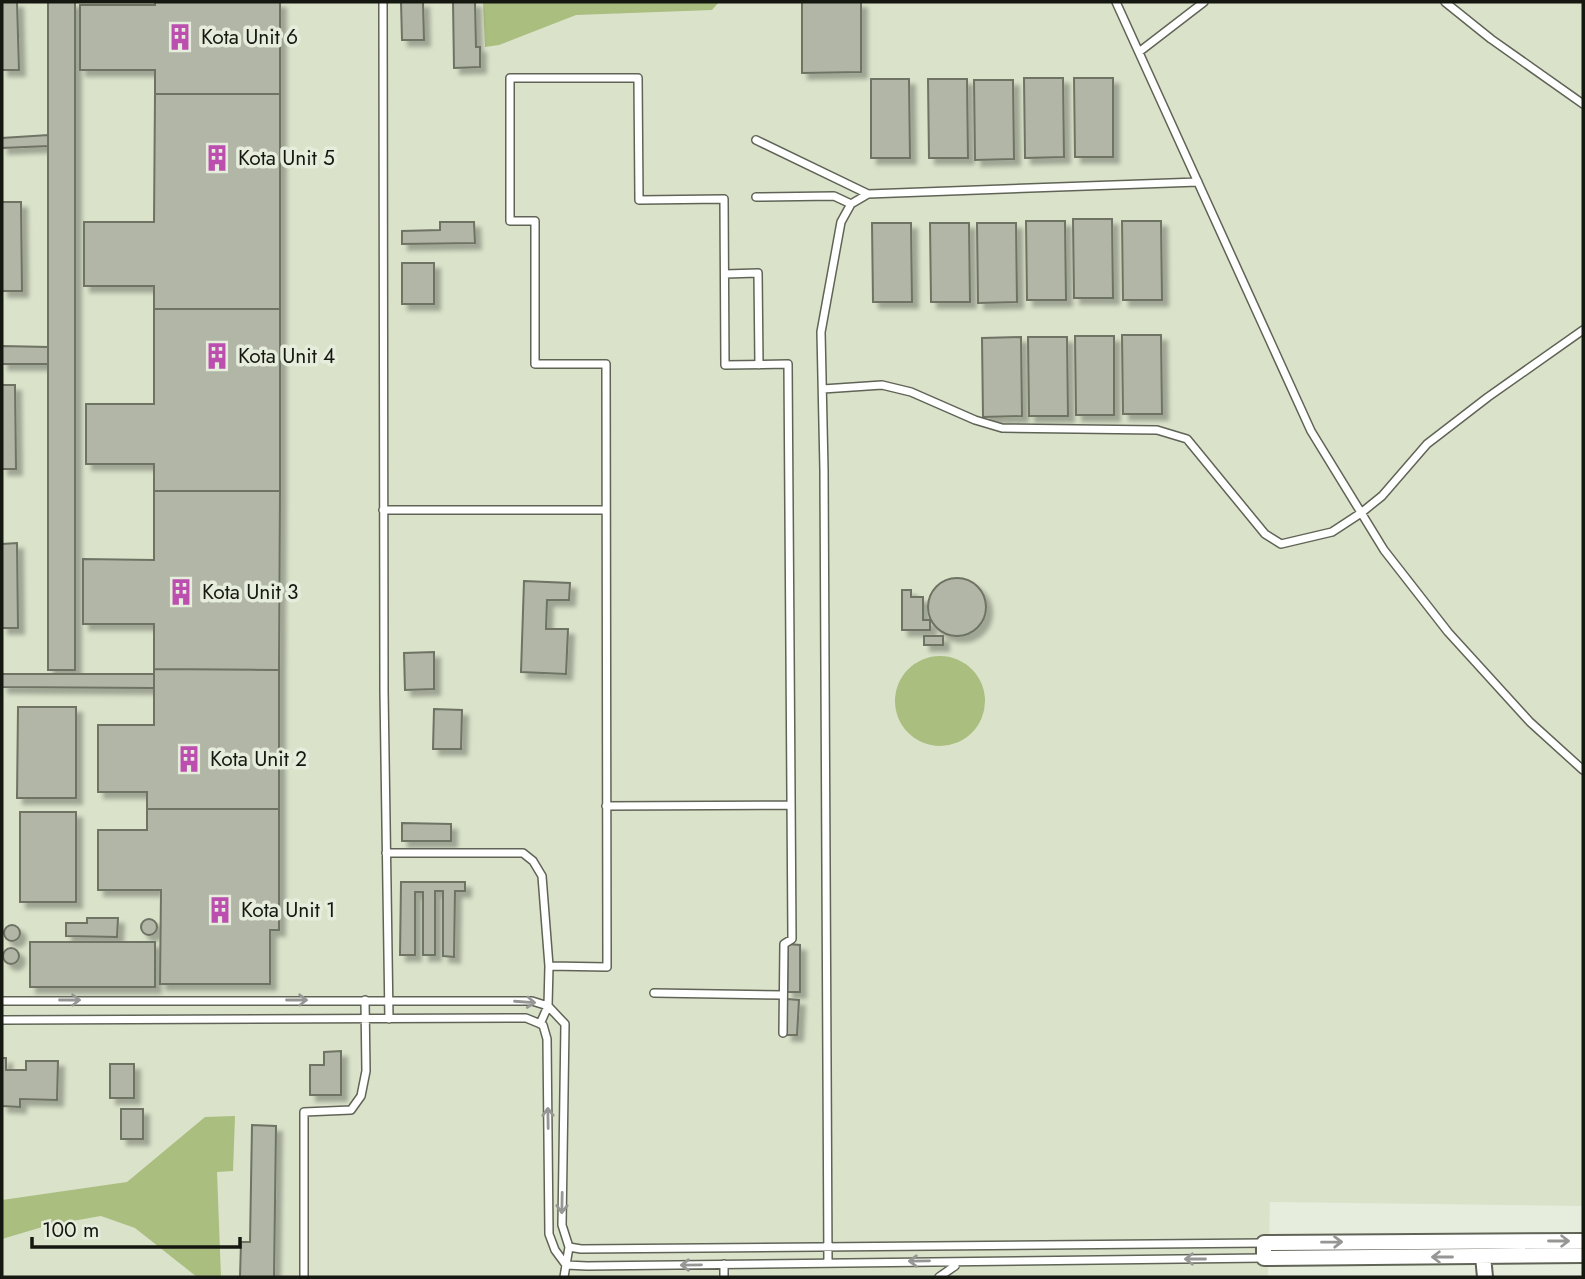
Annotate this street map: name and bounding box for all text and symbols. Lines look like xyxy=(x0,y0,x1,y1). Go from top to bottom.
building icon: Kota Unit 6 xyxy=(165,22,195,52)
place label: Kota Unit 6 xyxy=(201,22,298,52)
building icon: Kota Unit 5 xyxy=(202,143,232,173)
place label: Kota Unit 5 xyxy=(238,143,335,173)
building icon: Kota Unit 4 xyxy=(202,341,232,371)
place label: Kota Unit 4 xyxy=(238,341,335,371)
building icon: Kota Unit 3 xyxy=(166,577,196,607)
place label: Kota Unit 3 xyxy=(202,577,299,607)
building icon: Kota Unit 2 xyxy=(174,744,204,774)
place label: Kota Unit 2 xyxy=(210,744,307,774)
building icon: Kota Unit 1 xyxy=(205,895,235,925)
place label: Kota Unit 1 xyxy=(241,895,336,925)
one-way arrow xyxy=(58,993,81,1007)
one-way arrow xyxy=(286,993,309,1007)
one-way arrow xyxy=(513,996,536,1009)
one-way arrow xyxy=(541,1107,555,1130)
one-way arrow xyxy=(555,1191,569,1214)
scale bar xyxy=(32,1206,240,1250)
text: 100 m xyxy=(42,1215,99,1245)
one-way arrow xyxy=(1548,1234,1571,1248)
one-way arrow xyxy=(1320,1235,1343,1249)
one-way arrow xyxy=(1430,1250,1453,1264)
one-way arrow xyxy=(1184,1252,1207,1266)
one-way arrow xyxy=(908,1254,931,1268)
one-way arrow xyxy=(680,1258,703,1272)

